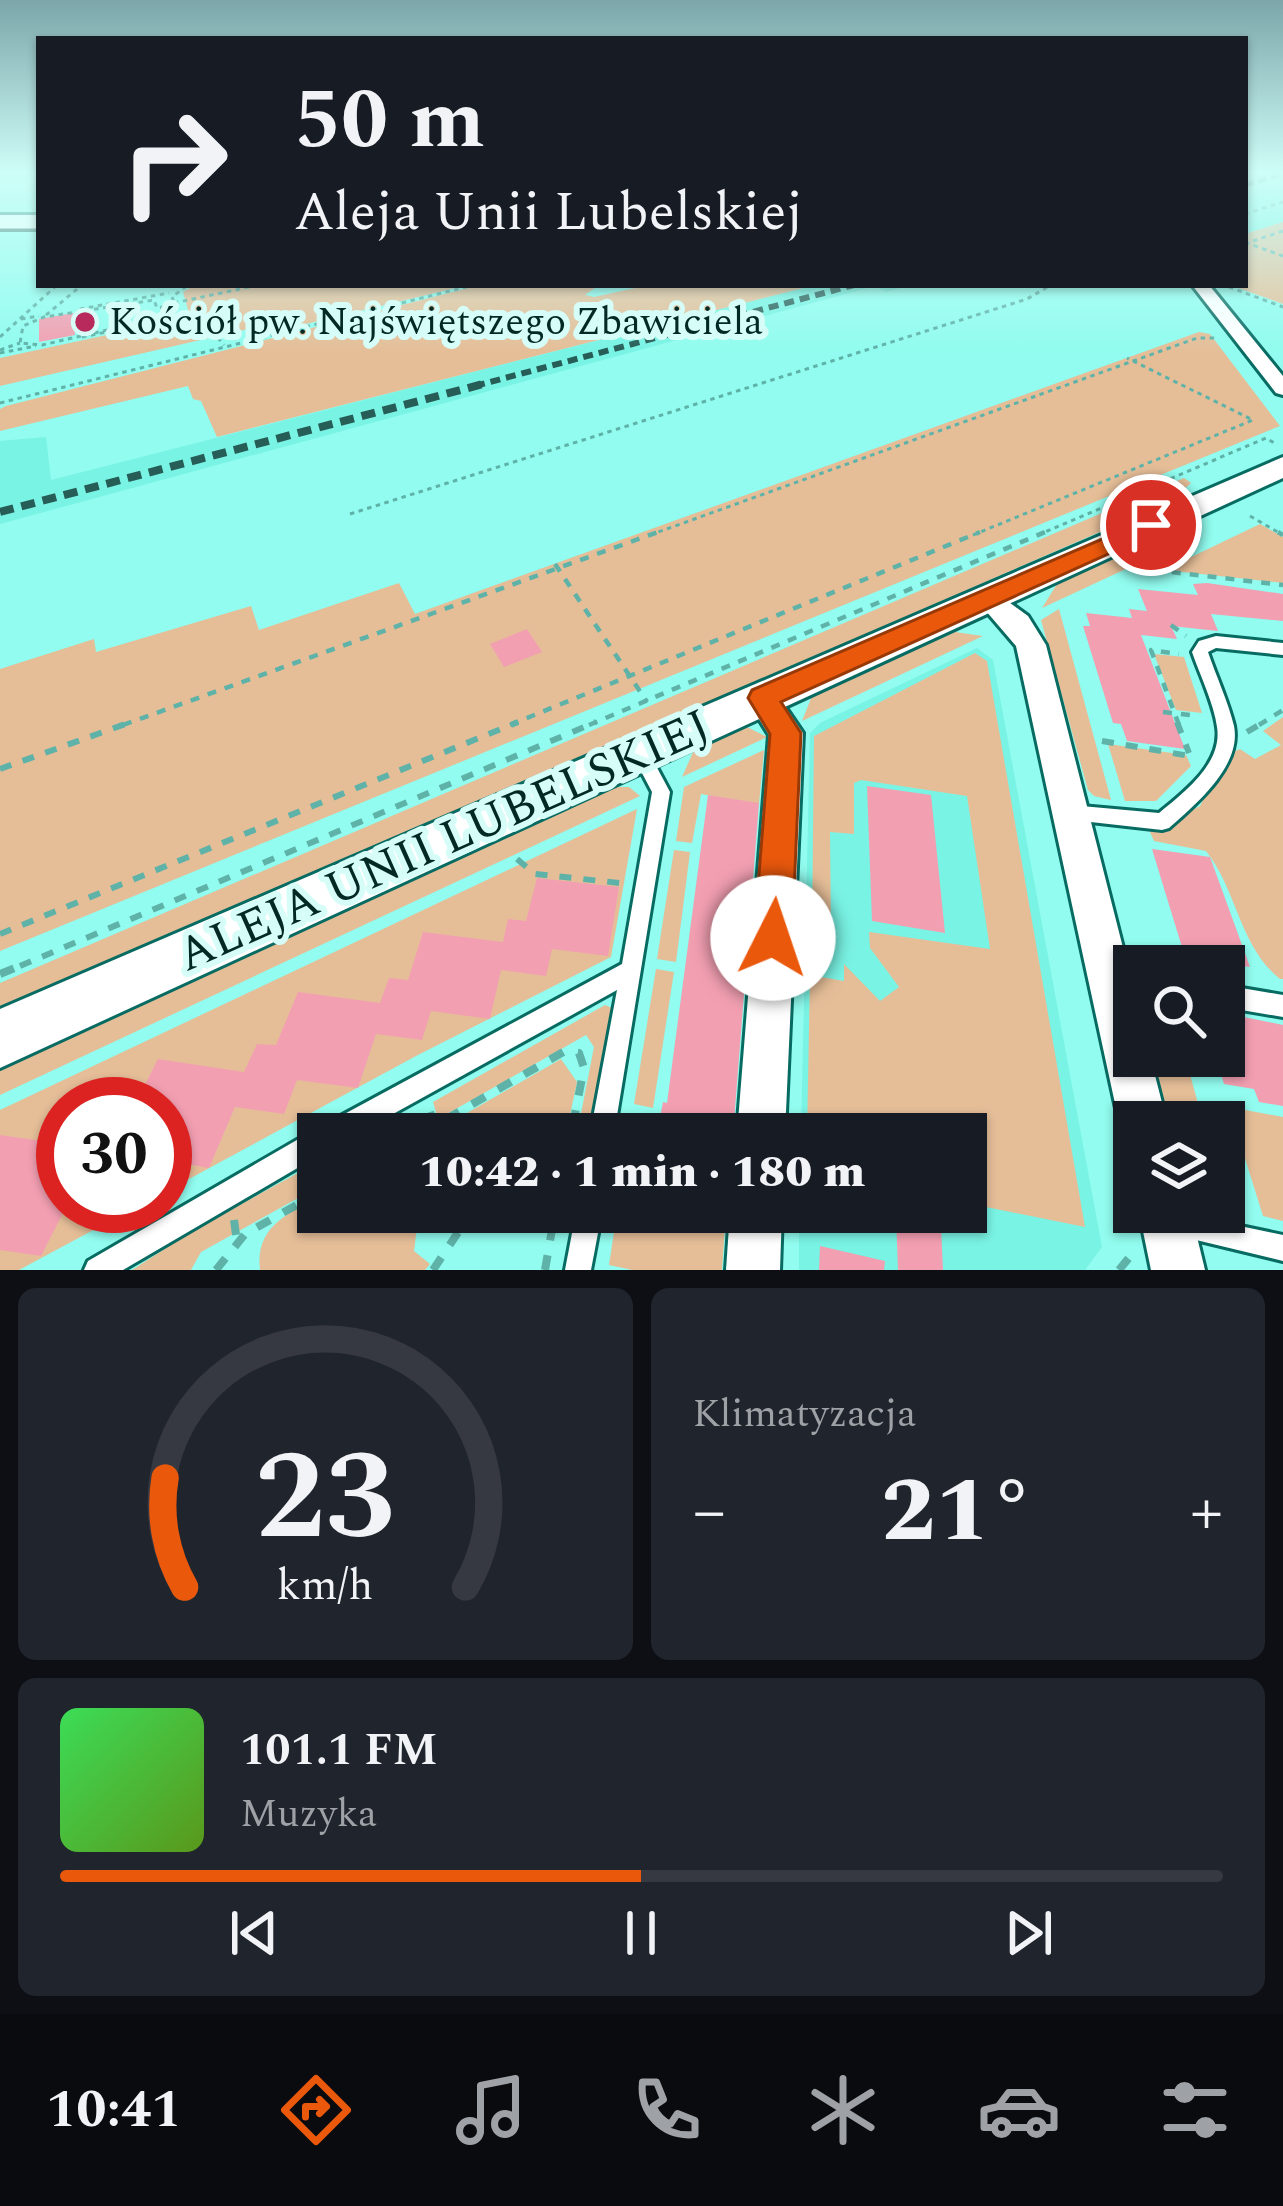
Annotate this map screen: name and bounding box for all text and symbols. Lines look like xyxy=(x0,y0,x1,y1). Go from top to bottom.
text: 50 m xyxy=(294,57,485,185)
icon: right xyxy=(96,84,252,240)
text: Aleja Unii Lubelskiej xyxy=(294,172,803,254)
place label: Kościół pw. Najświętszego Zbawiciela xyxy=(109,293,763,352)
marker: Kościół pw. Najświętszego Zbawiciela xyxy=(72,309,98,335)
pin xyxy=(1100,474,1202,576)
icon: arrive xyxy=(1118,492,1184,558)
street label: ALEJA UNII LUBELSKIEJ xyxy=(165,690,723,992)
position arrow xyxy=(710,875,836,1001)
map controls xyxy=(1113,945,1245,1233)
button: search xyxy=(1113,945,1245,1077)
speed limit sign: 30 xyxy=(36,1077,192,1233)
button: layers xyxy=(1113,1101,1245,1233)
text: 10:42 · 1 min · 180 m xyxy=(419,1138,865,1207)
text: Klimatyzacja xyxy=(693,1385,916,1444)
text: 23 xyxy=(255,1404,395,1594)
text: 21° xyxy=(881,1444,1034,1581)
text: − xyxy=(693,1462,726,1563)
text: + xyxy=(1190,1462,1223,1563)
text: km/h xyxy=(277,1554,374,1619)
text: 101.1 FM xyxy=(240,1716,437,1785)
text: Muzyka xyxy=(240,1785,377,1844)
icon: previous xyxy=(221,1900,287,1966)
icon: pause xyxy=(608,1900,674,1966)
icon: next xyxy=(996,1900,1062,1966)
icon: directions xyxy=(274,2068,358,2152)
icon: music xyxy=(449,2068,533,2152)
icon: phone xyxy=(625,2068,709,2152)
icon: climate xyxy=(801,2068,885,2152)
icon: car xyxy=(977,2068,1061,2152)
icon: filters xyxy=(1153,2068,1237,2152)
text: 10:41 xyxy=(46,2069,182,2151)

